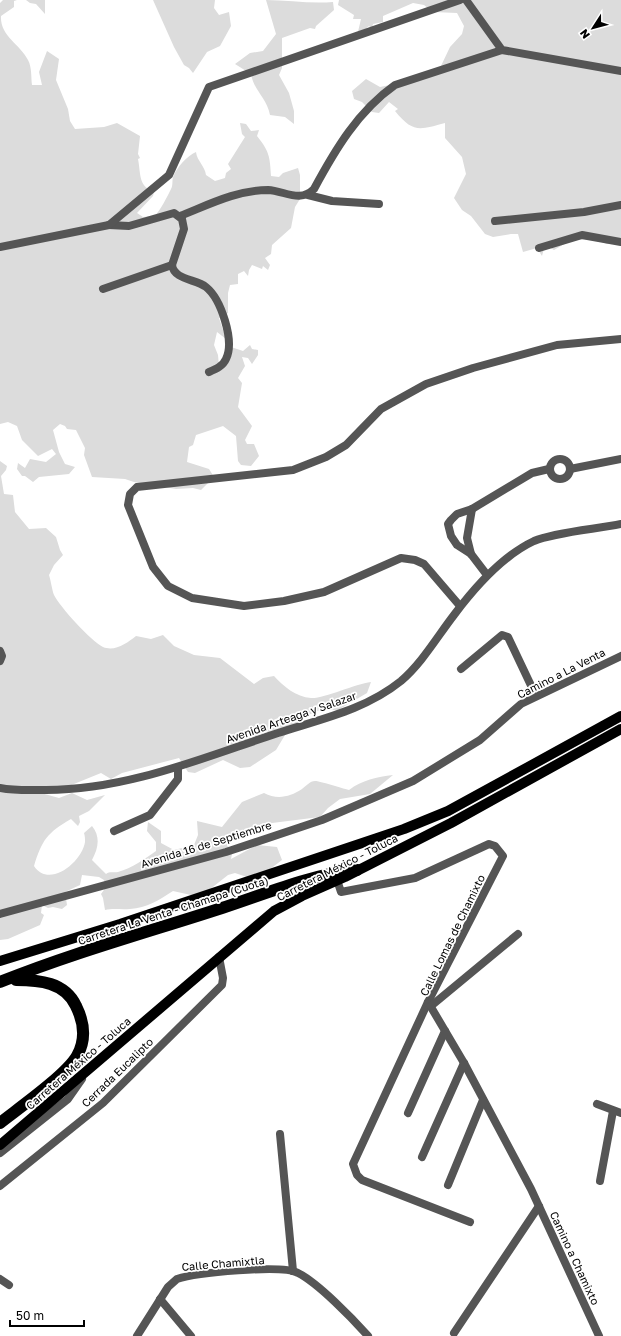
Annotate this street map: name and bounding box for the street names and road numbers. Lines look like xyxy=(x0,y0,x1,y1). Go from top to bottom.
street label: Camino a La Venta xyxy=(515,645,607,701)
street label: Avenida Arteaga y Salazar xyxy=(224,688,359,745)
street label: Avenida 16 de Septiembre xyxy=(139,818,273,870)
street label: Carretera México - Toluca xyxy=(274,831,400,903)
street label: Calle Lomas de Chamixto xyxy=(417,872,487,998)
street label: Carretera La Venta - Chamapa (Cuota) xyxy=(76,873,270,947)
street label: Carretera México - Toluca xyxy=(23,1014,133,1112)
street label: Cerrada Eucalipto xyxy=(79,1034,156,1109)
street label: Camino a Chamixto xyxy=(548,1209,603,1307)
street label: Calle Chamixtla xyxy=(181,1253,265,1273)

